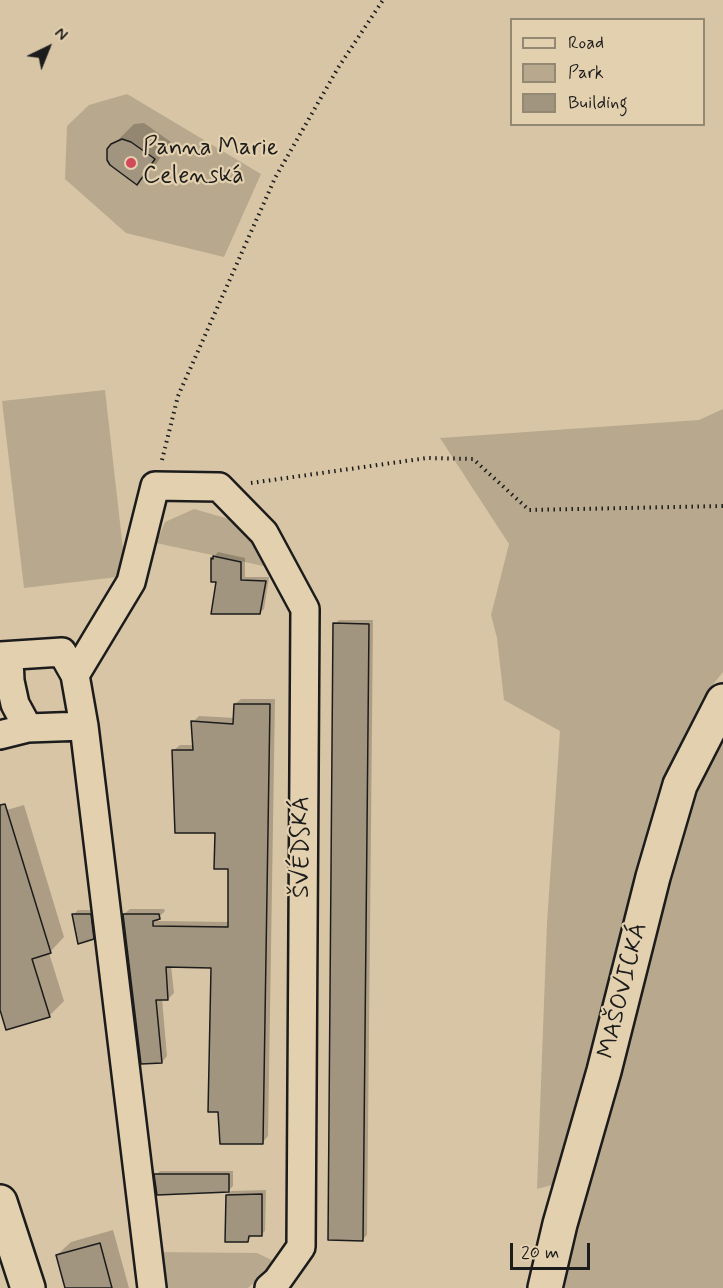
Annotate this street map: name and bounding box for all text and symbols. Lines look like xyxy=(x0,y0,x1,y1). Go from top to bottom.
north arrow xyxy=(18,18,78,78)
legend xyxy=(510,18,705,126)
text: N xyxy=(50,23,72,46)
text: Road xyxy=(568,31,604,55)
text: Park xyxy=(568,61,604,85)
text: Building xyxy=(568,91,628,115)
place label: Panna Marie Celenská xyxy=(143,135,278,191)
marker: Panna Marie Celenská xyxy=(124,156,138,170)
street label: ŠVÉDSKÁ xyxy=(289,796,317,898)
street label: MAŠOVICKÁ xyxy=(593,920,655,1062)
scale bar xyxy=(513,1231,592,1269)
text: 20 m xyxy=(521,1241,559,1265)

